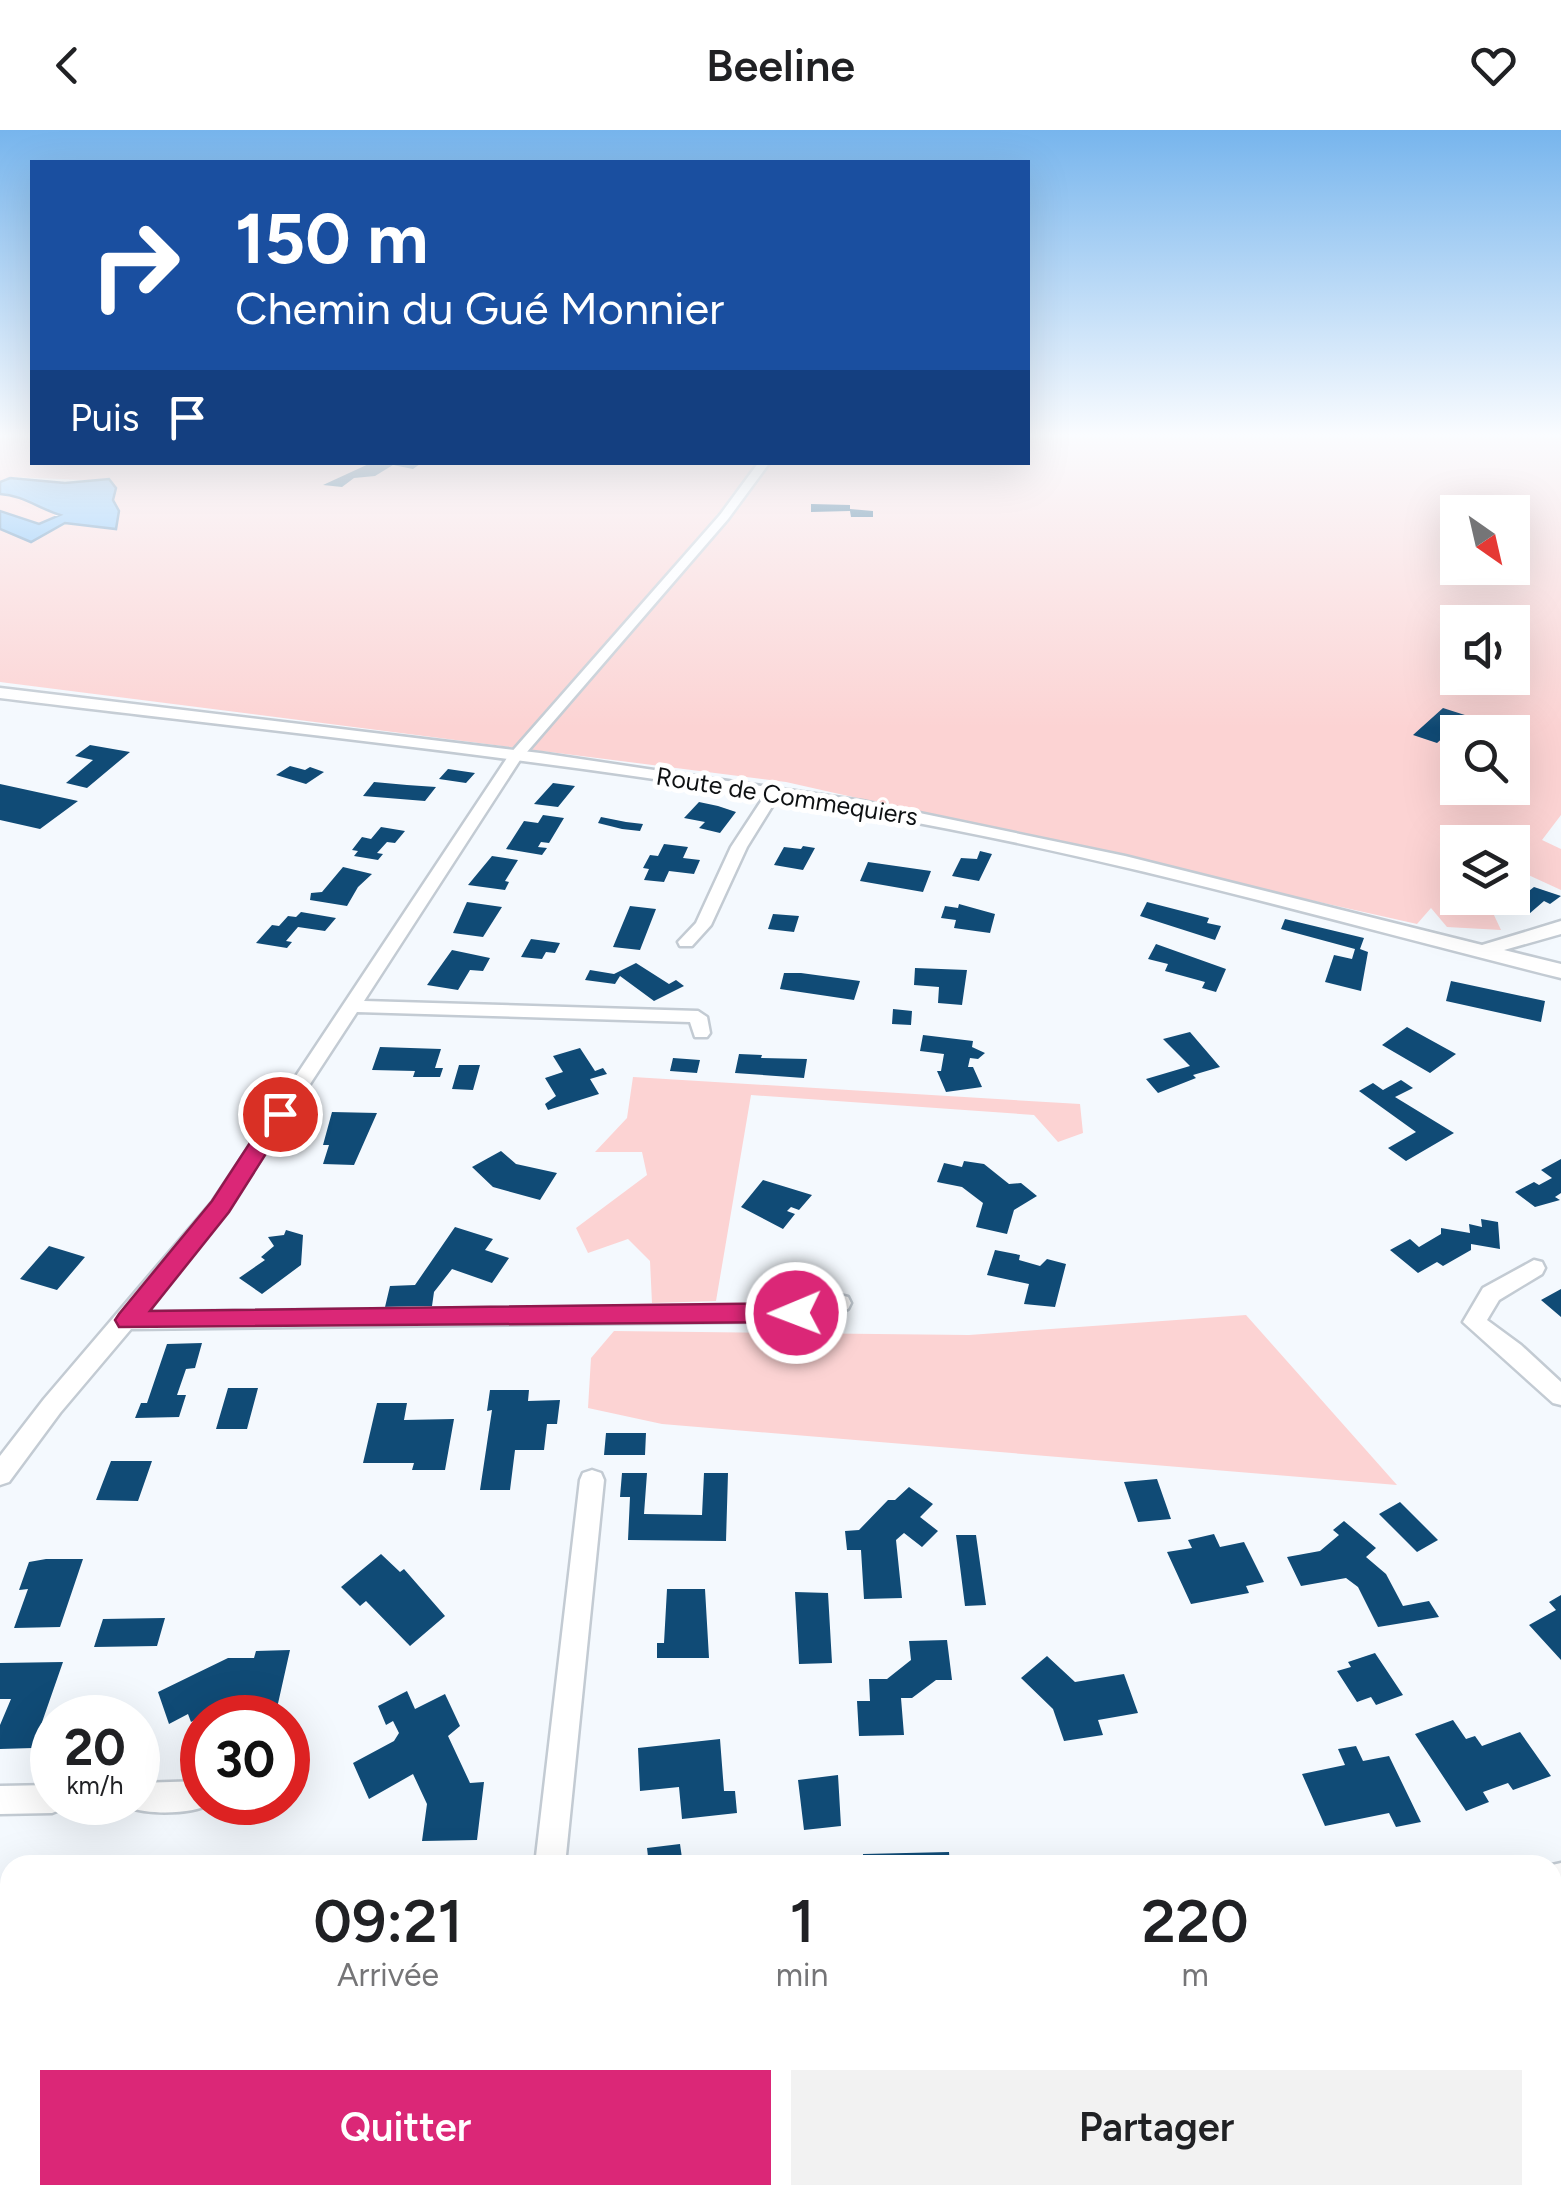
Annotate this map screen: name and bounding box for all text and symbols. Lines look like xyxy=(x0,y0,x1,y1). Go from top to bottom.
icon: back xyxy=(40,38,95,93)
text: Beeline xyxy=(706,38,855,92)
icon: heart xyxy=(1466,38,1521,93)
text: 150 m xyxy=(235,196,428,281)
icon: right xyxy=(70,200,200,330)
text: Chemin du Gué Monnier xyxy=(235,281,724,335)
icon: arrive xyxy=(160,390,215,445)
text: Puis xyxy=(70,395,140,441)
north arrow xyxy=(1440,495,1530,585)
map controls xyxy=(1440,495,1530,915)
button: sound xyxy=(1440,605,1530,695)
button: search xyxy=(1440,715,1530,805)
street label: Route de Commequiers xyxy=(654,760,920,832)
button: layers xyxy=(1440,825,1530,915)
pin xyxy=(238,1072,323,1157)
icon: arrive xyxy=(253,1087,308,1142)
position arrow xyxy=(744,1261,848,1365)
speed limit sign: 30 xyxy=(180,1695,310,1825)
text: 20 xyxy=(64,1717,126,1778)
text: km/h xyxy=(66,1770,124,1800)
text: 09:21 xyxy=(313,1885,463,1957)
text: 1 xyxy=(790,1885,815,1957)
text: 220 xyxy=(1142,1885,1249,1957)
text: Arrivée xyxy=(337,1956,439,1994)
text: min xyxy=(776,1956,828,1994)
text: m xyxy=(1182,1956,1209,1994)
button: Quitter xyxy=(40,2070,771,2185)
button: Partager xyxy=(791,2070,1522,2185)

